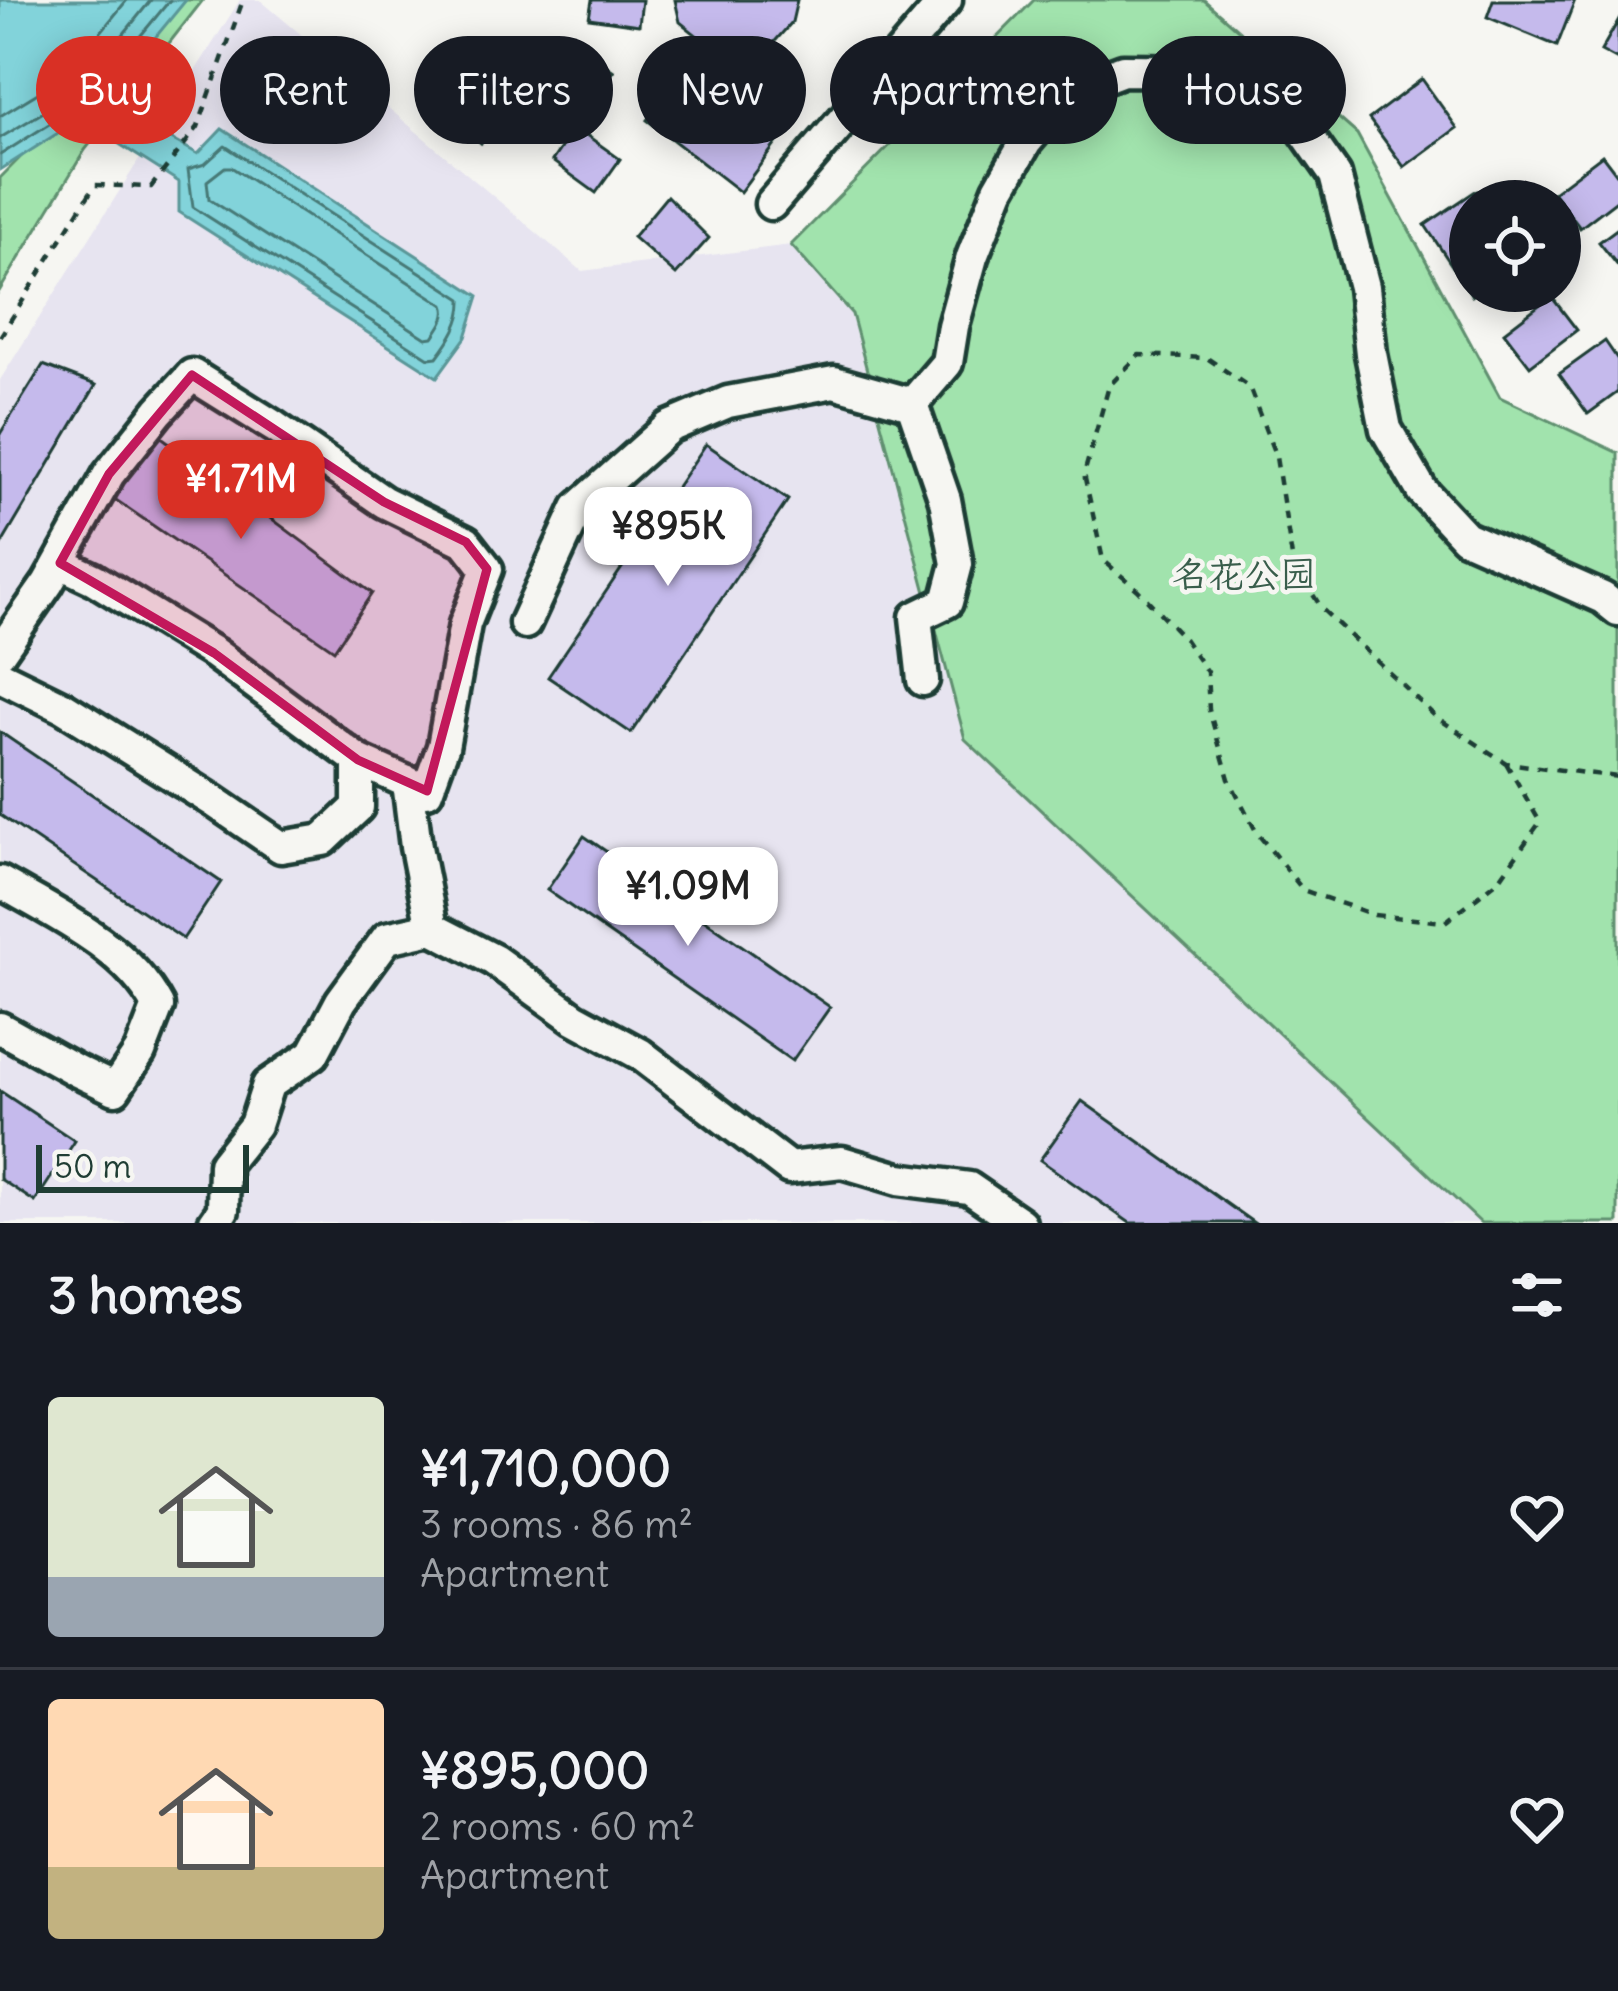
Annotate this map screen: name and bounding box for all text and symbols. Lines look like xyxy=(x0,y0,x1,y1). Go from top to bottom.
chip: Buy xyxy=(36,36,196,144)
chip: Rent xyxy=(220,36,390,144)
chip: Filters xyxy=(414,36,613,144)
chip: New xyxy=(637,36,806,144)
chip: Apartment xyxy=(830,36,1118,144)
chip: House xyxy=(1142,36,1346,144)
map controls xyxy=(1449,180,1581,312)
button: locate xyxy=(1449,180,1581,312)
pin: ¥1.71M xyxy=(143,440,339,542)
text: ¥1.71M xyxy=(185,454,297,503)
pin: ¥895K xyxy=(584,487,752,589)
text: ¥895K xyxy=(611,501,725,550)
park label: 名花公园 xyxy=(1172,552,1316,597)
pin: ¥1.09M xyxy=(590,847,786,949)
text: ¥1.09M xyxy=(625,861,751,910)
scale bar xyxy=(36,1139,249,1192)
text: 50 m xyxy=(54,1145,131,1187)
icon: filters xyxy=(1504,1262,1570,1328)
text: 3 homes xyxy=(48,1263,243,1327)
text: ¥1,710,000 xyxy=(420,1436,671,1500)
icon: home xyxy=(144,1445,288,1589)
icon: heart xyxy=(1504,1484,1570,1550)
text: 3 rooms · 86 m² xyxy=(420,1500,693,1549)
text: Apartment xyxy=(420,1549,609,1598)
text: ¥895,000 xyxy=(420,1738,649,1802)
icon: home xyxy=(144,1747,288,1891)
icon: heart xyxy=(1504,1786,1570,1852)
text: 2 rooms · 60 m² xyxy=(420,1802,695,1851)
text: Apartment xyxy=(420,1851,609,1900)

